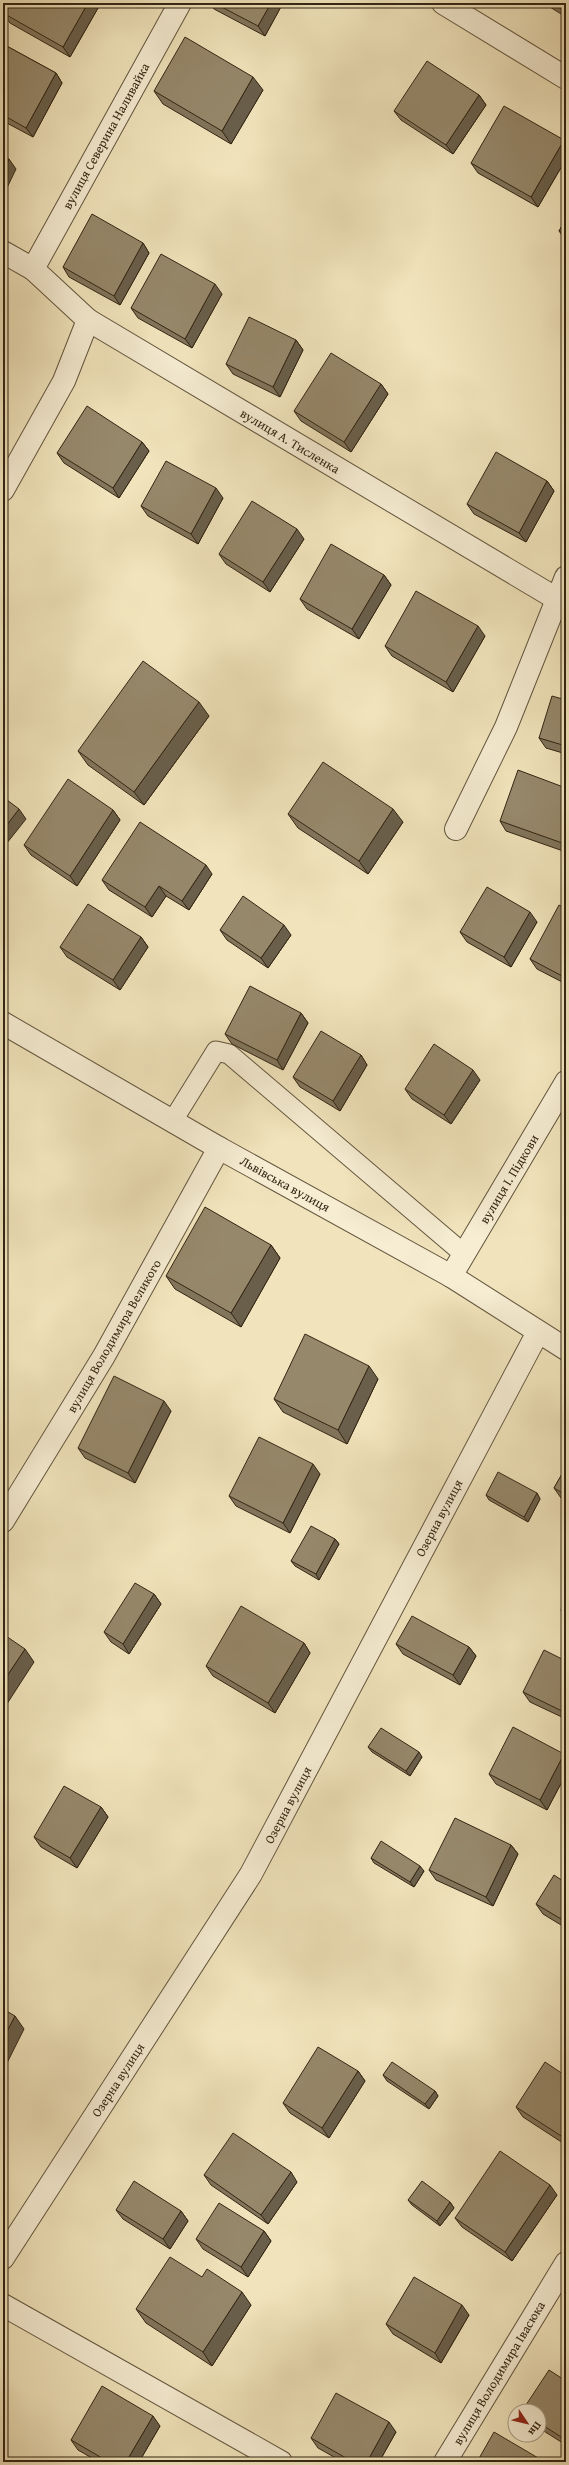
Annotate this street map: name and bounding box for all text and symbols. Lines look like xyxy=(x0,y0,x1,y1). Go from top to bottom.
street label: вулиця Северина Наливайка xyxy=(58,59,155,213)
street label: вулиця А. Тисленка xyxy=(237,404,344,479)
street label: вулиця І. Підкови xyxy=(475,1130,543,1227)
street label: Львівська вулиця xyxy=(237,1151,334,1217)
street label: вулиця Володимира Великого xyxy=(62,1255,166,1416)
street label: Озерна вулиця xyxy=(411,1476,468,1560)
street label: Озерна вулиця xyxy=(260,1763,317,1847)
street label: Озерна вулиця xyxy=(87,2039,149,2121)
street label: вулиця Володимира Івасюка xyxy=(448,2297,550,2449)
north arrow xyxy=(507,2403,547,2443)
text: Пн xyxy=(524,2418,546,2439)

